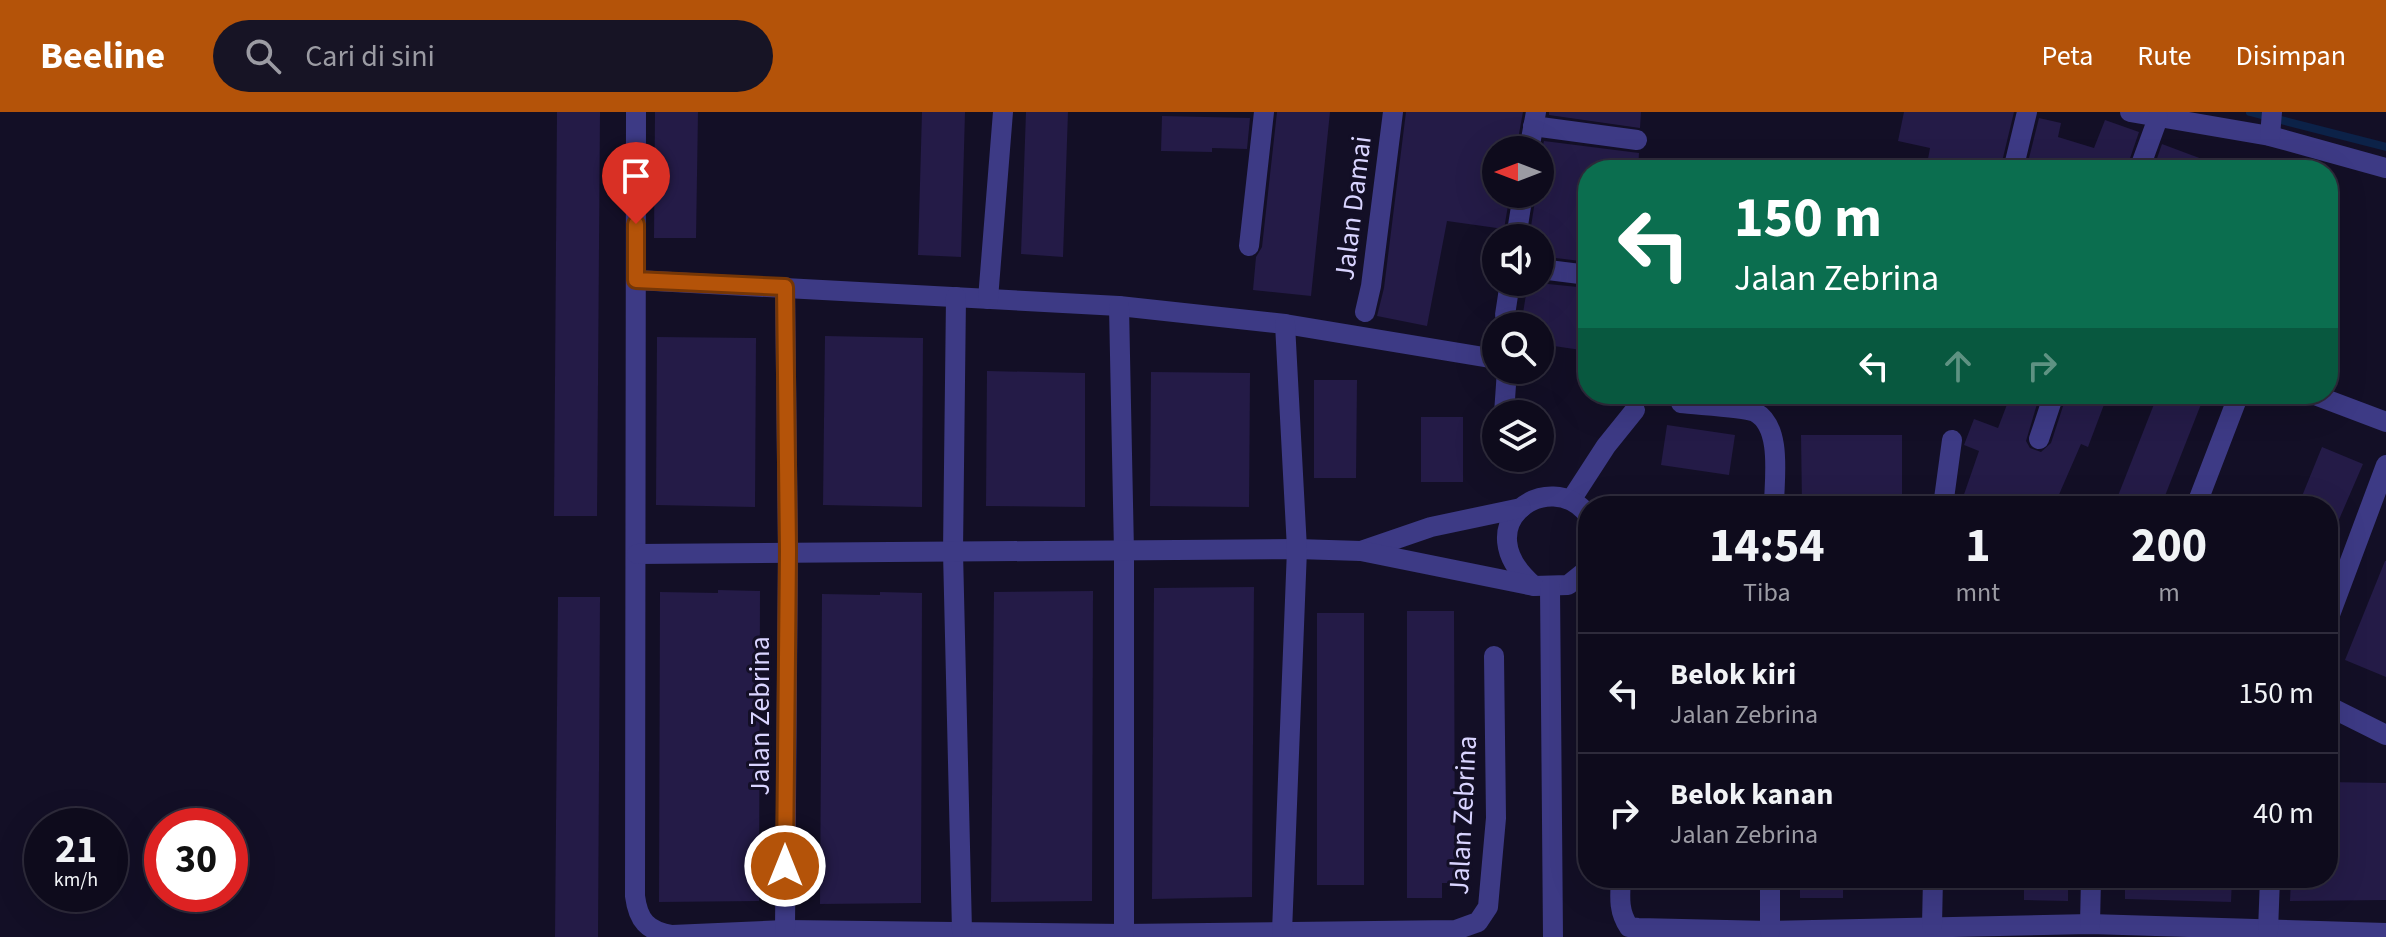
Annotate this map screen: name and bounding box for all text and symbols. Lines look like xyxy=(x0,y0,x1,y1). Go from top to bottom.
search box xyxy=(213,20,773,92)
text: Beeline xyxy=(40,29,165,83)
icon: search xyxy=(241,34,285,78)
text: Cari di sini xyxy=(305,35,435,78)
text: Peta xyxy=(2042,36,2093,76)
text: Rute xyxy=(2137,36,2191,76)
text: Disimpan xyxy=(2235,36,2346,76)
street label: Jalan Damai xyxy=(1324,134,1382,283)
north arrow xyxy=(1482,136,1554,208)
map controls xyxy=(1482,136,1554,472)
pin xyxy=(602,142,670,224)
icon: arrive xyxy=(614,154,658,198)
text: 150 m xyxy=(1734,179,1882,258)
icon: left xyxy=(1602,192,1706,296)
button: sound xyxy=(1482,224,1554,296)
text: Jalan Zebrina xyxy=(1734,253,1939,304)
button: search xyxy=(1482,312,1554,384)
icon: left xyxy=(1852,344,1896,388)
icon: ahead xyxy=(1936,344,1980,388)
icon: right xyxy=(2020,344,2064,388)
button: layers xyxy=(1482,400,1554,472)
text: 14:54 xyxy=(1709,512,1825,580)
text: 1 xyxy=(1965,512,1991,580)
text: 200 xyxy=(2131,512,2207,580)
text: Tiba xyxy=(1743,574,1791,611)
text: mnt xyxy=(1956,574,2000,611)
text: m xyxy=(2158,574,2180,611)
street label: Jalan Zebrina xyxy=(740,636,780,796)
text: Belok kiri xyxy=(1670,653,1796,696)
icon: left xyxy=(1602,671,1646,715)
text: 150 m xyxy=(2238,672,2314,715)
text: Jalan Zebrina xyxy=(1670,696,1818,733)
street label: Jalan Zebrina xyxy=(1439,734,1487,896)
text: Belok kanan xyxy=(1670,773,1833,816)
icon: right xyxy=(1602,791,1646,835)
text: 40 m xyxy=(2253,792,2314,835)
speed limit sign: 30 xyxy=(144,808,248,912)
text: Jalan Zebrina xyxy=(1670,816,1818,853)
text: 21 xyxy=(55,821,97,878)
position arrow xyxy=(743,824,827,908)
text: km/h xyxy=(54,866,98,894)

